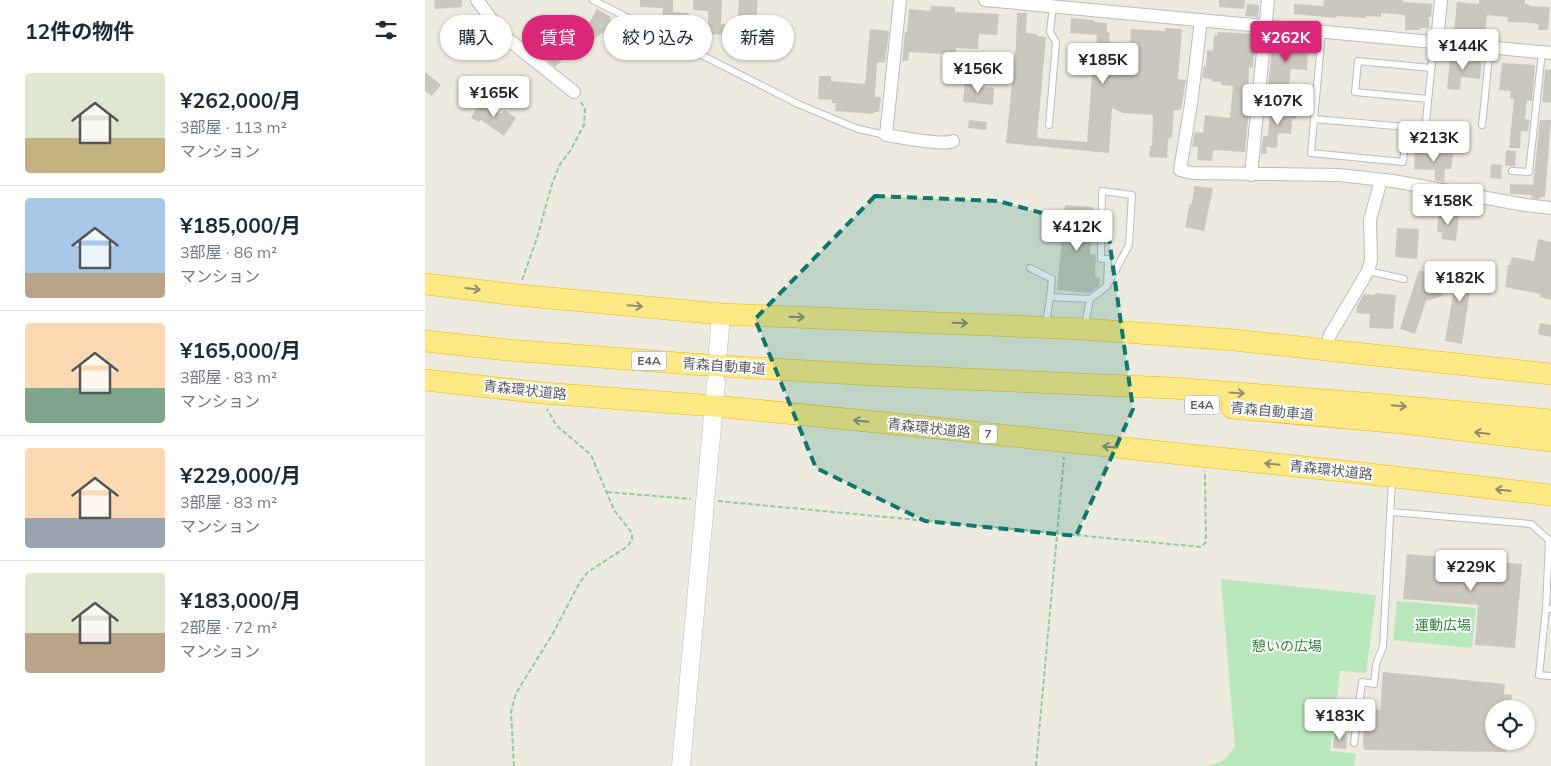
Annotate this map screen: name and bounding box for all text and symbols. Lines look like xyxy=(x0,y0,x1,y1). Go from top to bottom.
chip: 購入 xyxy=(440,15,512,60)
chip: 賃貸 xyxy=(522,15,594,60)
chip: 絞り込み xyxy=(604,15,712,60)
chip: 新着 xyxy=(722,15,794,60)
icon: filters xyxy=(372,16,400,44)
text: 12件の物件 xyxy=(25,18,134,44)
pin: ¥262K xyxy=(1251,20,1321,63)
text: ¥262K xyxy=(1261,27,1311,47)
pin: ¥144K xyxy=(1428,28,1498,71)
text: ¥144K xyxy=(1438,35,1488,55)
pin: ¥185K xyxy=(1068,42,1138,85)
text: ¥185K xyxy=(1078,49,1128,69)
pin: ¥156K xyxy=(943,52,1013,94)
text: ¥156K xyxy=(953,58,1003,78)
pin: ¥165K xyxy=(459,76,529,118)
text: ¥165K xyxy=(469,82,519,102)
pin: ¥107K xyxy=(1243,84,1313,126)
text: ¥262,000/月 xyxy=(180,87,301,113)
text: ¥107K xyxy=(1253,90,1303,110)
icon: home xyxy=(65,93,125,153)
text: 3部屋 · 113 m² xyxy=(180,117,287,137)
pin: ¥213K xyxy=(1399,120,1469,163)
text: ¥213K xyxy=(1409,127,1459,147)
text: マンション xyxy=(180,141,260,161)
pin: ¥158K xyxy=(1413,184,1483,226)
text: ¥158K xyxy=(1423,190,1473,210)
pin: ¥412K xyxy=(1042,210,1112,252)
text: ¥185,000/月 xyxy=(180,212,301,238)
text: ¥412K xyxy=(1052,216,1102,236)
icon: home xyxy=(65,218,125,278)
text: 3部屋 · 86 m² xyxy=(180,242,277,262)
pin: ¥182K xyxy=(1425,260,1495,303)
text: マンション xyxy=(180,266,260,286)
text: ¥182K xyxy=(1435,267,1485,287)
one-way arrow xyxy=(465,284,481,294)
one-way arrow xyxy=(627,301,643,310)
one-way arrow xyxy=(789,312,805,321)
one-way arrow xyxy=(951,319,967,328)
text: ¥165,000/月 xyxy=(180,337,301,363)
icon: home xyxy=(65,343,125,403)
road number: E4A xyxy=(631,352,667,371)
street label: 青森自動車道 xyxy=(681,354,767,378)
text: 3部屋 · 83 m² xyxy=(180,367,277,387)
street label: 青森環状道路 xyxy=(482,377,568,403)
one-way arrow xyxy=(1228,389,1244,398)
text: マンション xyxy=(180,391,260,411)
road number: E4A xyxy=(1185,396,1219,414)
street label: 青森自動車道 xyxy=(1229,398,1315,424)
one-way arrow xyxy=(1390,401,1406,411)
street label: 青森環状道路 xyxy=(886,415,972,441)
one-way arrow xyxy=(854,416,870,426)
road number: 7 xyxy=(979,424,997,444)
one-way arrow xyxy=(1475,428,1491,438)
one-way arrow xyxy=(1102,442,1118,451)
street label: 青森環状道路 xyxy=(1288,457,1374,483)
one-way arrow xyxy=(1264,459,1280,468)
text: ¥229,000/月 xyxy=(180,462,301,488)
icon: home xyxy=(65,468,125,528)
one-way arrow xyxy=(1495,485,1511,495)
text: 3部屋 · 83 m² xyxy=(180,492,277,512)
text: マンション xyxy=(180,516,260,536)
pin: ¥229K xyxy=(1436,550,1506,592)
text: ¥229K xyxy=(1446,556,1496,576)
text: ¥183,000/月 xyxy=(180,587,301,613)
icon: home xyxy=(65,593,125,653)
park label: 運動広場 xyxy=(1415,616,1471,634)
text: 2部屋 · 72 m² xyxy=(180,617,277,637)
park label: 憩いの広場 xyxy=(1252,637,1322,655)
text: マンション xyxy=(180,641,260,661)
pin: ¥183K xyxy=(1305,698,1375,741)
map controls xyxy=(1485,700,1535,750)
button: locate xyxy=(1485,700,1535,750)
text: ¥183K xyxy=(1315,705,1365,725)

